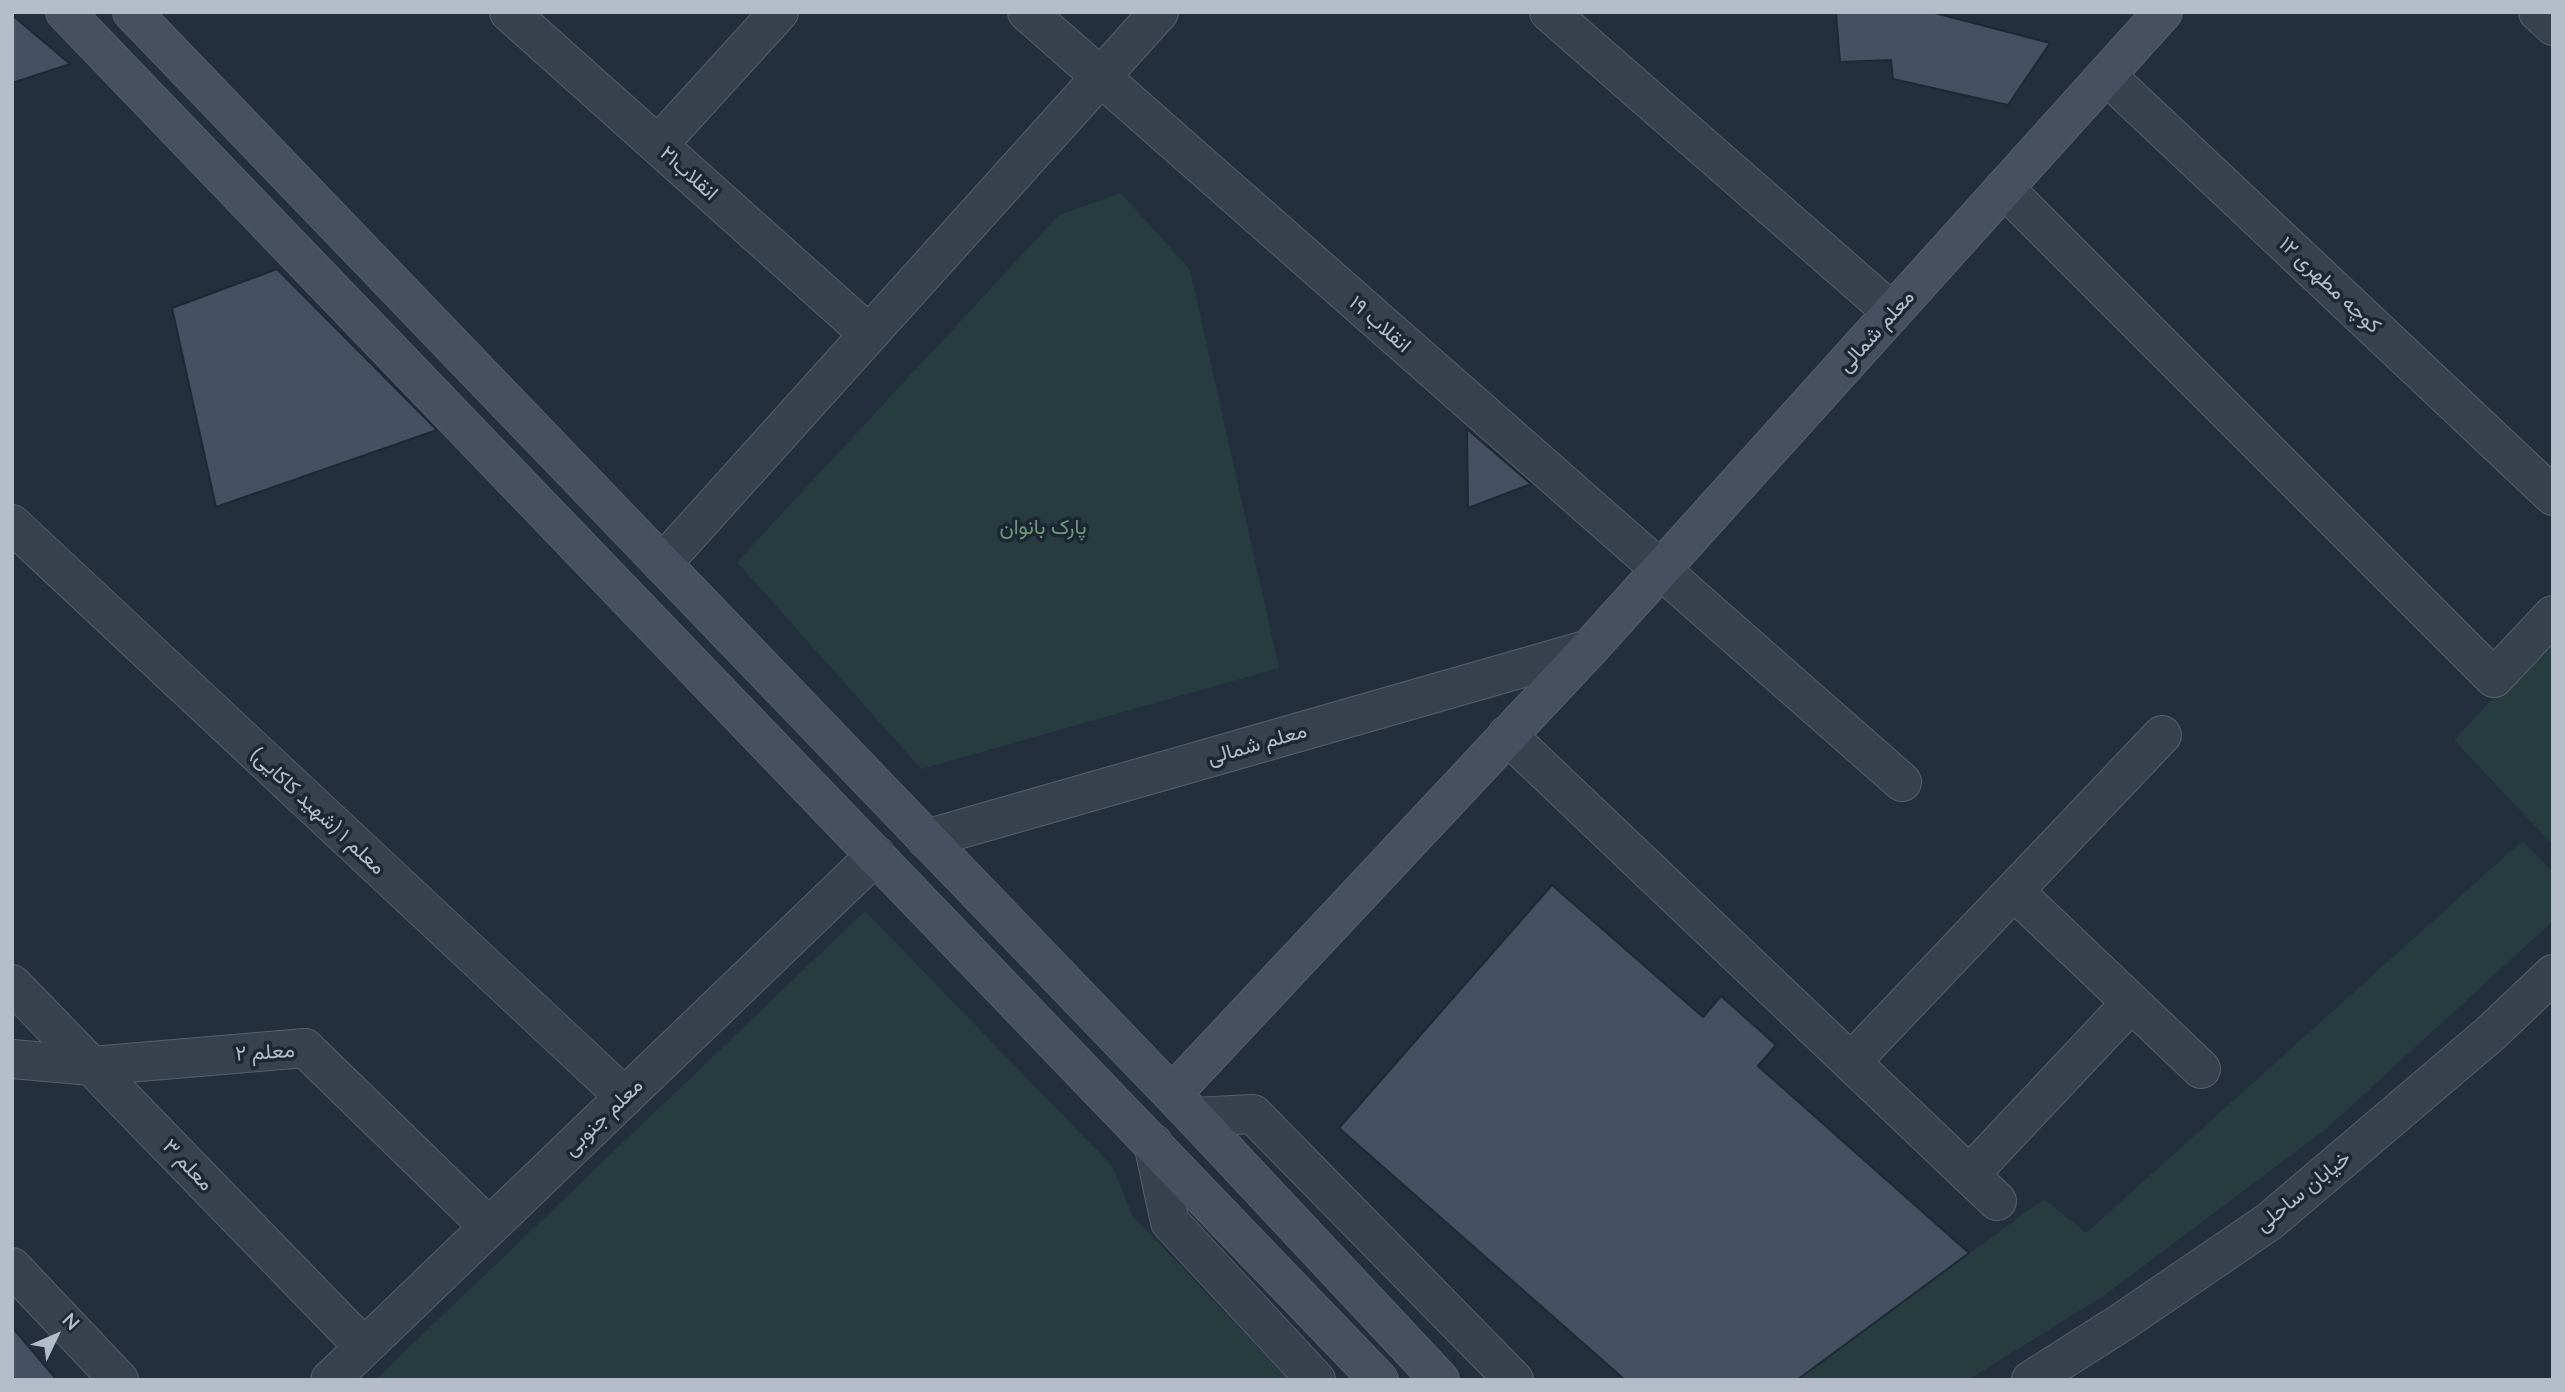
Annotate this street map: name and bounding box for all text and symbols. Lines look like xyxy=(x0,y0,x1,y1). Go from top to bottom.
street label: انقلاب۲۱ xyxy=(655,140,723,206)
street label: کوچه مطهری ۱۲ xyxy=(2274,231,2386,339)
street label: معلم شمالی xyxy=(1832,285,1920,377)
street label: انقلاب ۱۹ xyxy=(1344,290,1416,358)
park label: پارک بانوان xyxy=(999,514,1087,540)
street label: معلم شمالی xyxy=(1204,718,1310,770)
street label: معلم ۱ (شهید کاکایی) xyxy=(245,742,391,880)
street label: معلم ۲ xyxy=(234,1037,296,1067)
street label: معلم جنوبی xyxy=(558,1073,648,1161)
street label: معلم ۳ xyxy=(157,1134,219,1196)
street label: خیابان ساحلی xyxy=(2250,1145,2356,1237)
north arrow xyxy=(21,1301,91,1371)
text: N xyxy=(58,1308,85,1334)

